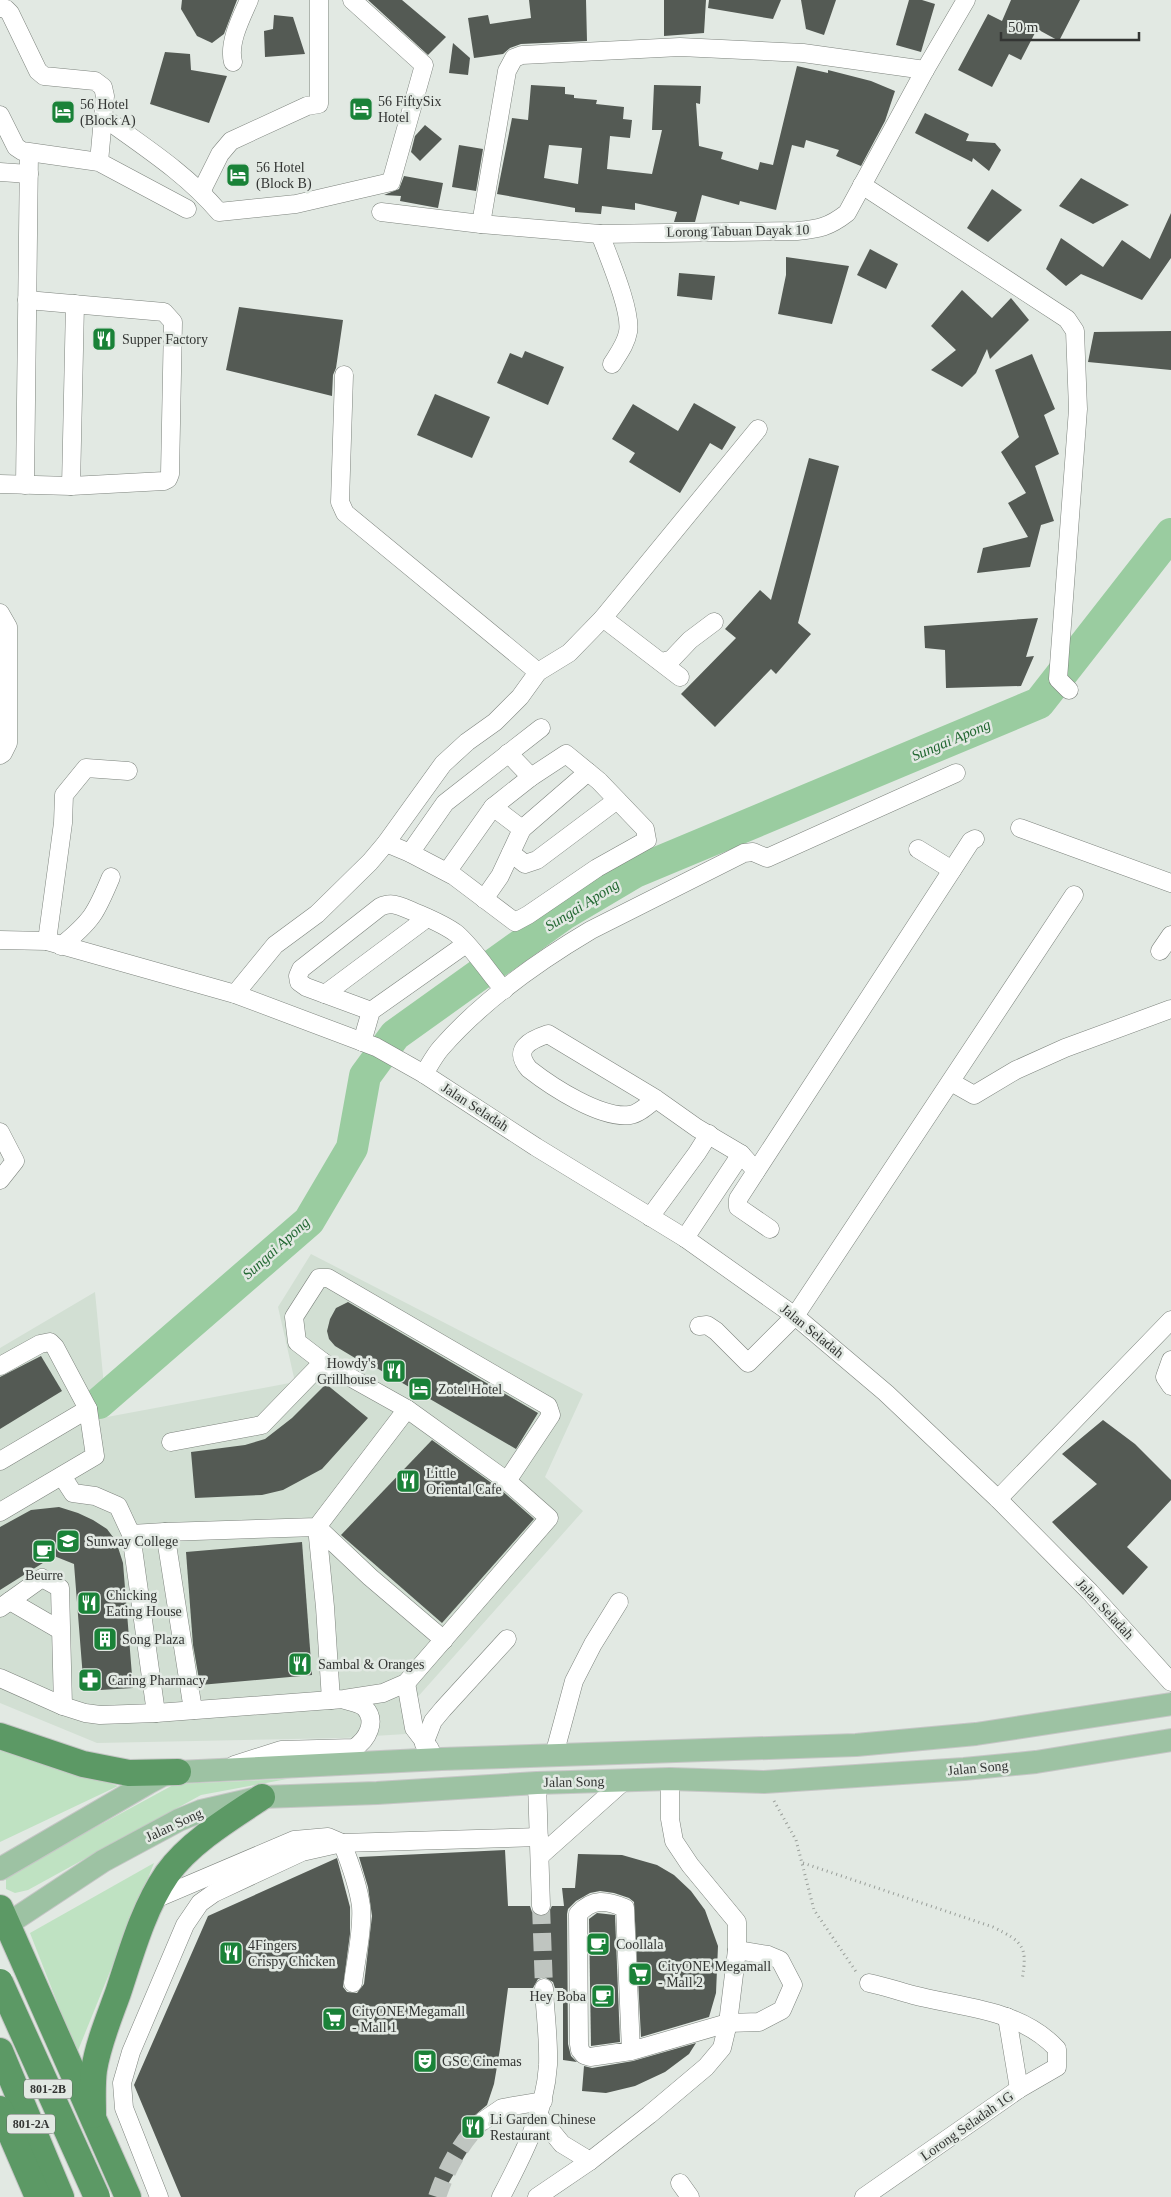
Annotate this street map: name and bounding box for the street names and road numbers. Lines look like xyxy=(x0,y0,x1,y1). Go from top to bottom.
street label: Lorong Tabuan Dayak 10 xyxy=(666,222,810,240)
street label: Jalan Seladah xyxy=(439,1080,511,1134)
street label: Jalan Seladah xyxy=(778,1301,846,1361)
street label: Jalan Seladah xyxy=(1073,1576,1137,1642)
street label: Jalan Song xyxy=(947,1758,1009,1778)
street label: Jalan Song xyxy=(543,1774,605,1790)
street label: Jalan Song xyxy=(143,1805,205,1845)
road number: 801-2B xyxy=(24,2080,72,2098)
street label: Lorong Seladah 1G xyxy=(918,2088,1016,2164)
road number: 801-2A xyxy=(7,2114,55,2134)

